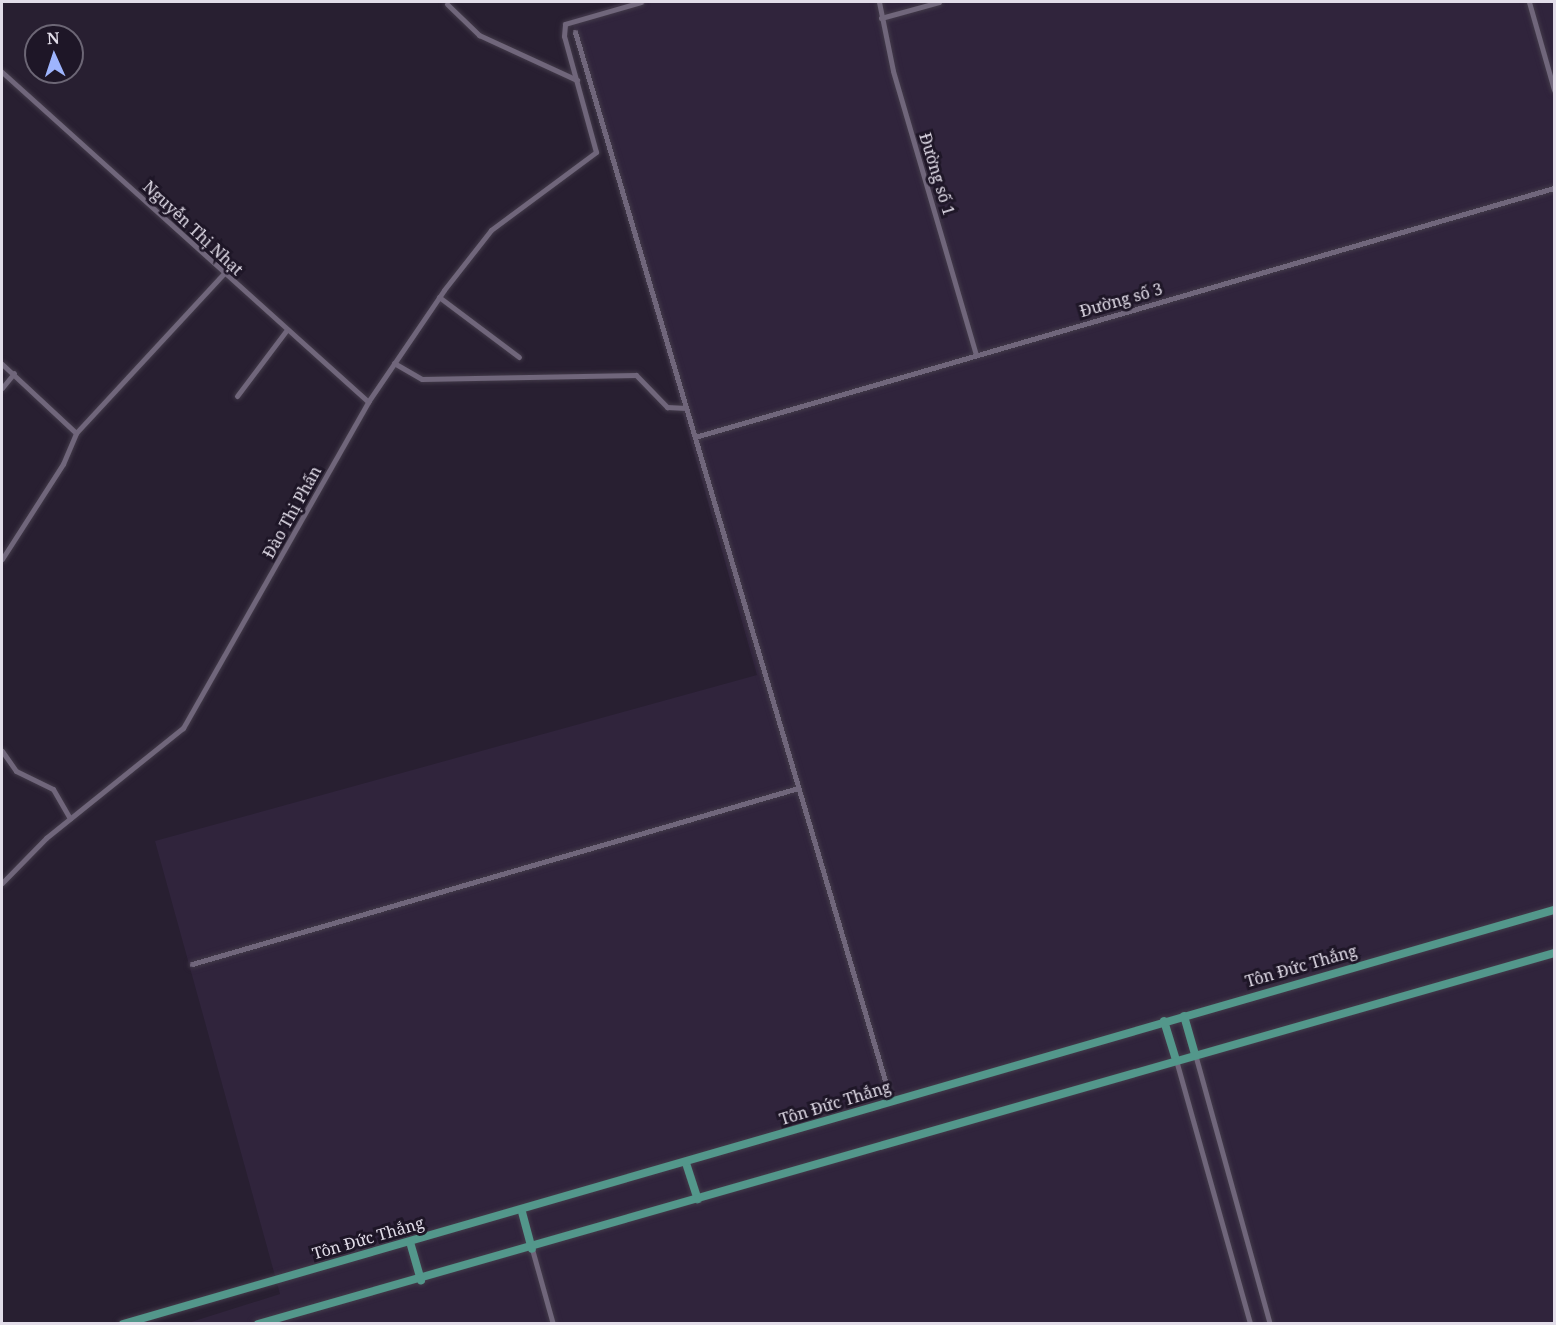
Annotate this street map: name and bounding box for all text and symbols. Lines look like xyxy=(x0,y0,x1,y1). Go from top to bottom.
north arrow xyxy=(24,24,84,84)
text: N xyxy=(46,27,60,49)
street label: Đường số 1 xyxy=(915,130,959,218)
street label: Nguyễn Thị Nhạt xyxy=(139,177,247,279)
street label: Đường số 3 xyxy=(1077,279,1165,321)
street label: Đào Thị Phấn xyxy=(259,463,325,561)
street label: Tôn Đức Thắng xyxy=(1243,941,1359,991)
street label: Tôn Đức Thắng xyxy=(777,1077,893,1129)
street label: Tôn Đức Thắng xyxy=(310,1213,426,1263)

